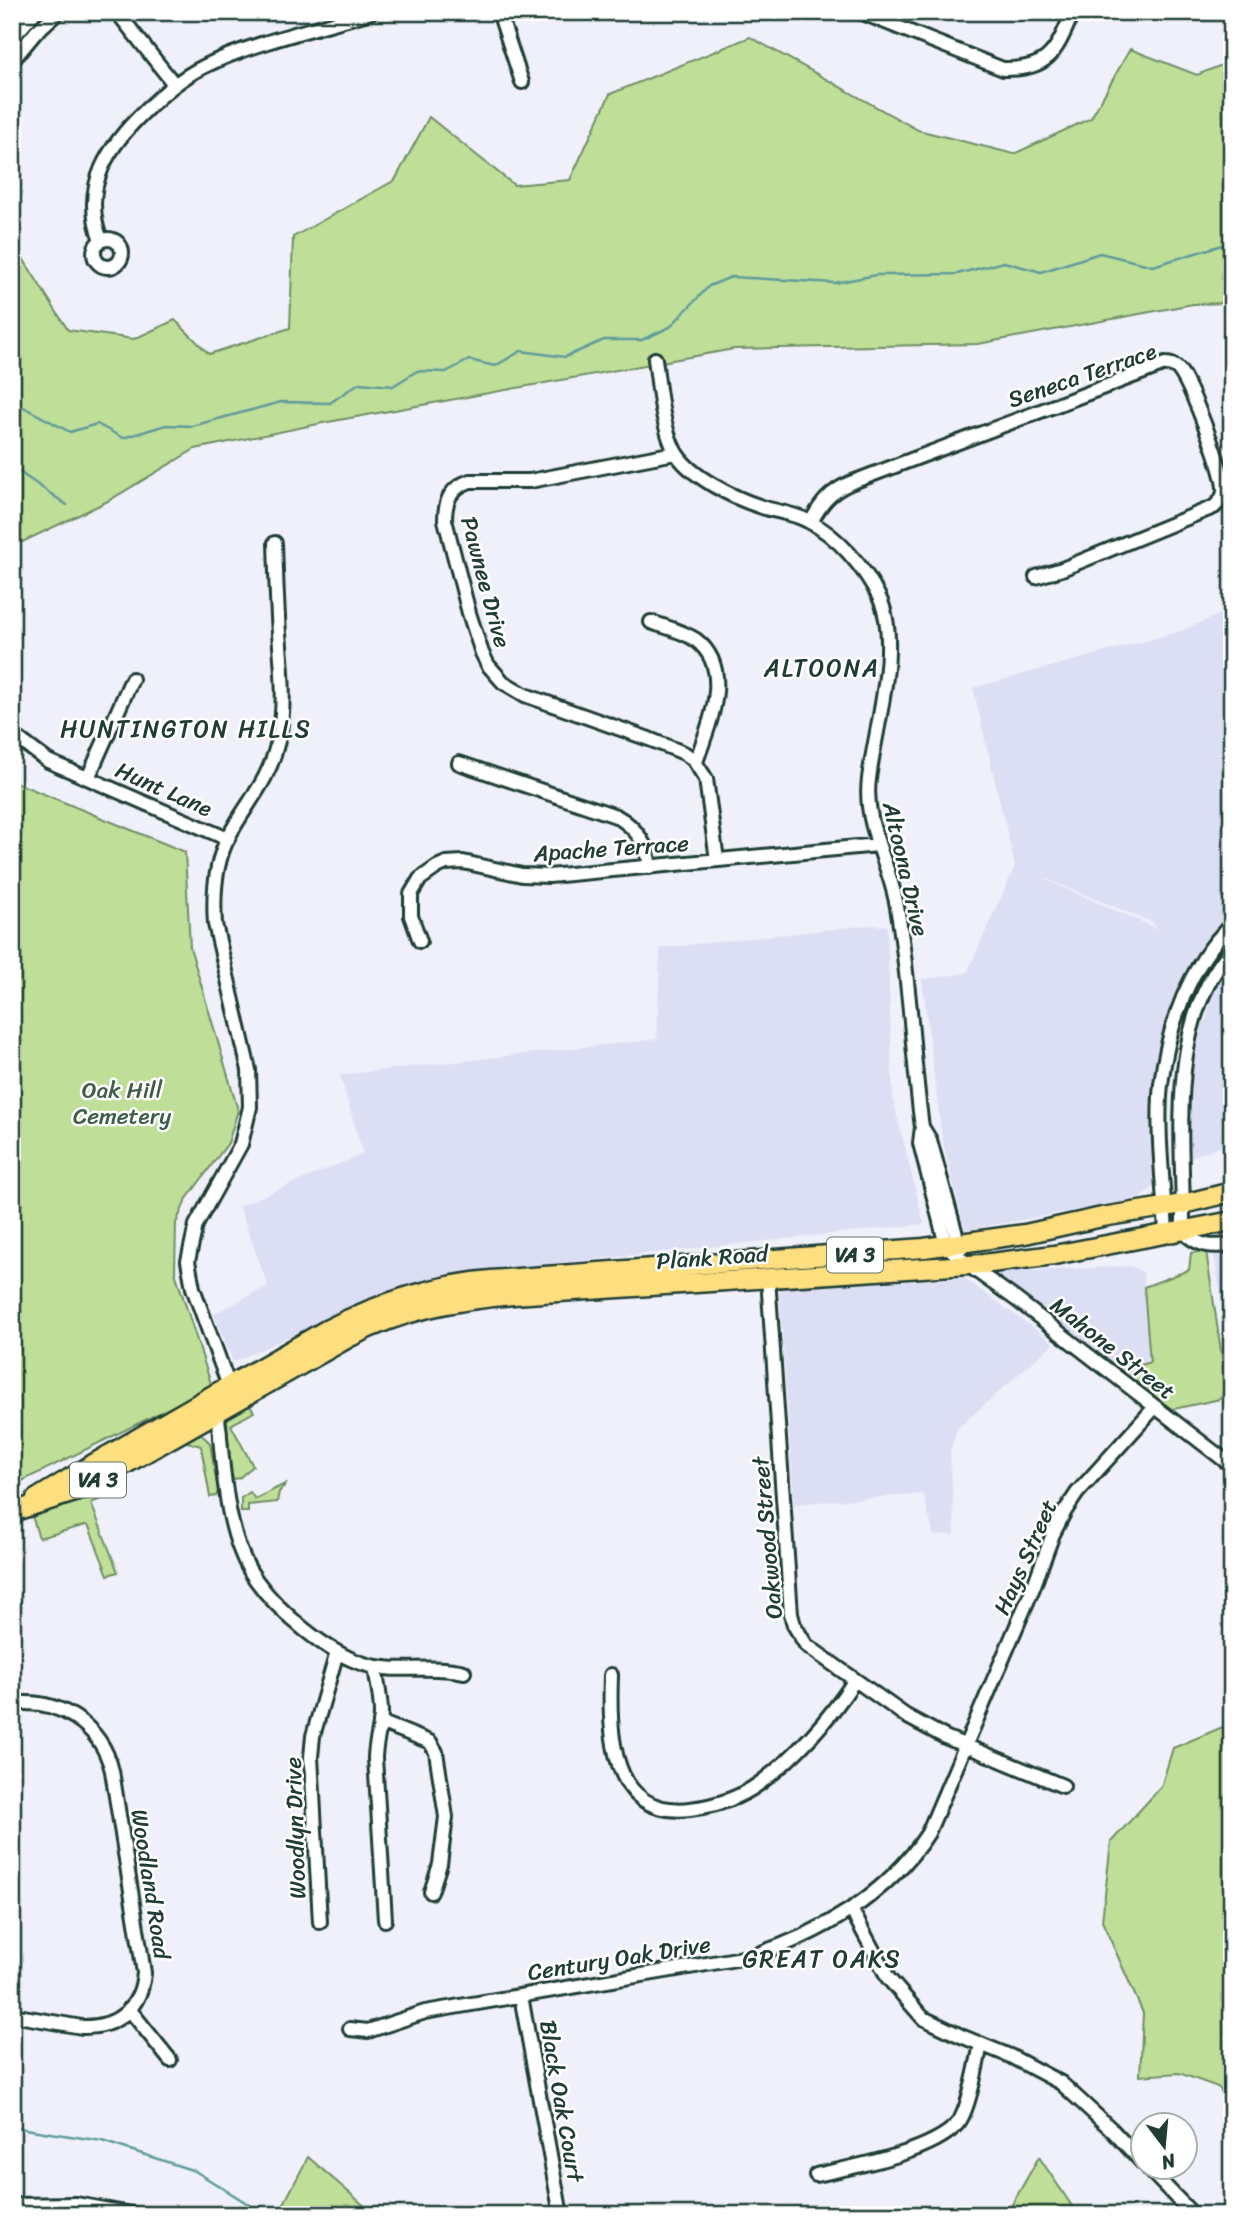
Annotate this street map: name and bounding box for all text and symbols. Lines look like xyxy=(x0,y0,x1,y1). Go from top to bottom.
street label: Seneca Terrace xyxy=(1002,331,1162,420)
street label: Pawnee Drive xyxy=(448,512,523,653)
district label: ALTOONA xyxy=(763,647,880,689)
district label: HUNTINGTON HILLS xyxy=(60,708,312,750)
street label: Hunt Lane xyxy=(109,750,219,829)
street label: Altoona Drive xyxy=(870,797,941,941)
street label: Apache Terrace xyxy=(531,823,690,874)
park label: Oak Hill Cemetery xyxy=(73,1070,171,1137)
street label: Plank Road xyxy=(655,1233,771,1282)
road number: VA 3 xyxy=(827,1238,883,1272)
street label: Mahone Street xyxy=(1041,1286,1185,1411)
street label: Oakwood Street xyxy=(740,1453,795,1621)
road number: VA 3 xyxy=(70,1462,126,1498)
street label: Hays Street xyxy=(982,1493,1069,1622)
street label: Woodlyn Drive xyxy=(273,1756,318,1900)
street label: Woodland Road xyxy=(118,1806,183,1964)
street label: Century Oak Drive xyxy=(525,1924,714,1993)
district label: GREAT OAKS xyxy=(742,1938,902,1980)
street label: Black Oak Court xyxy=(527,2017,596,2187)
north arrow xyxy=(1128,2112,1198,2182)
text: N xyxy=(1157,2144,1180,2180)

